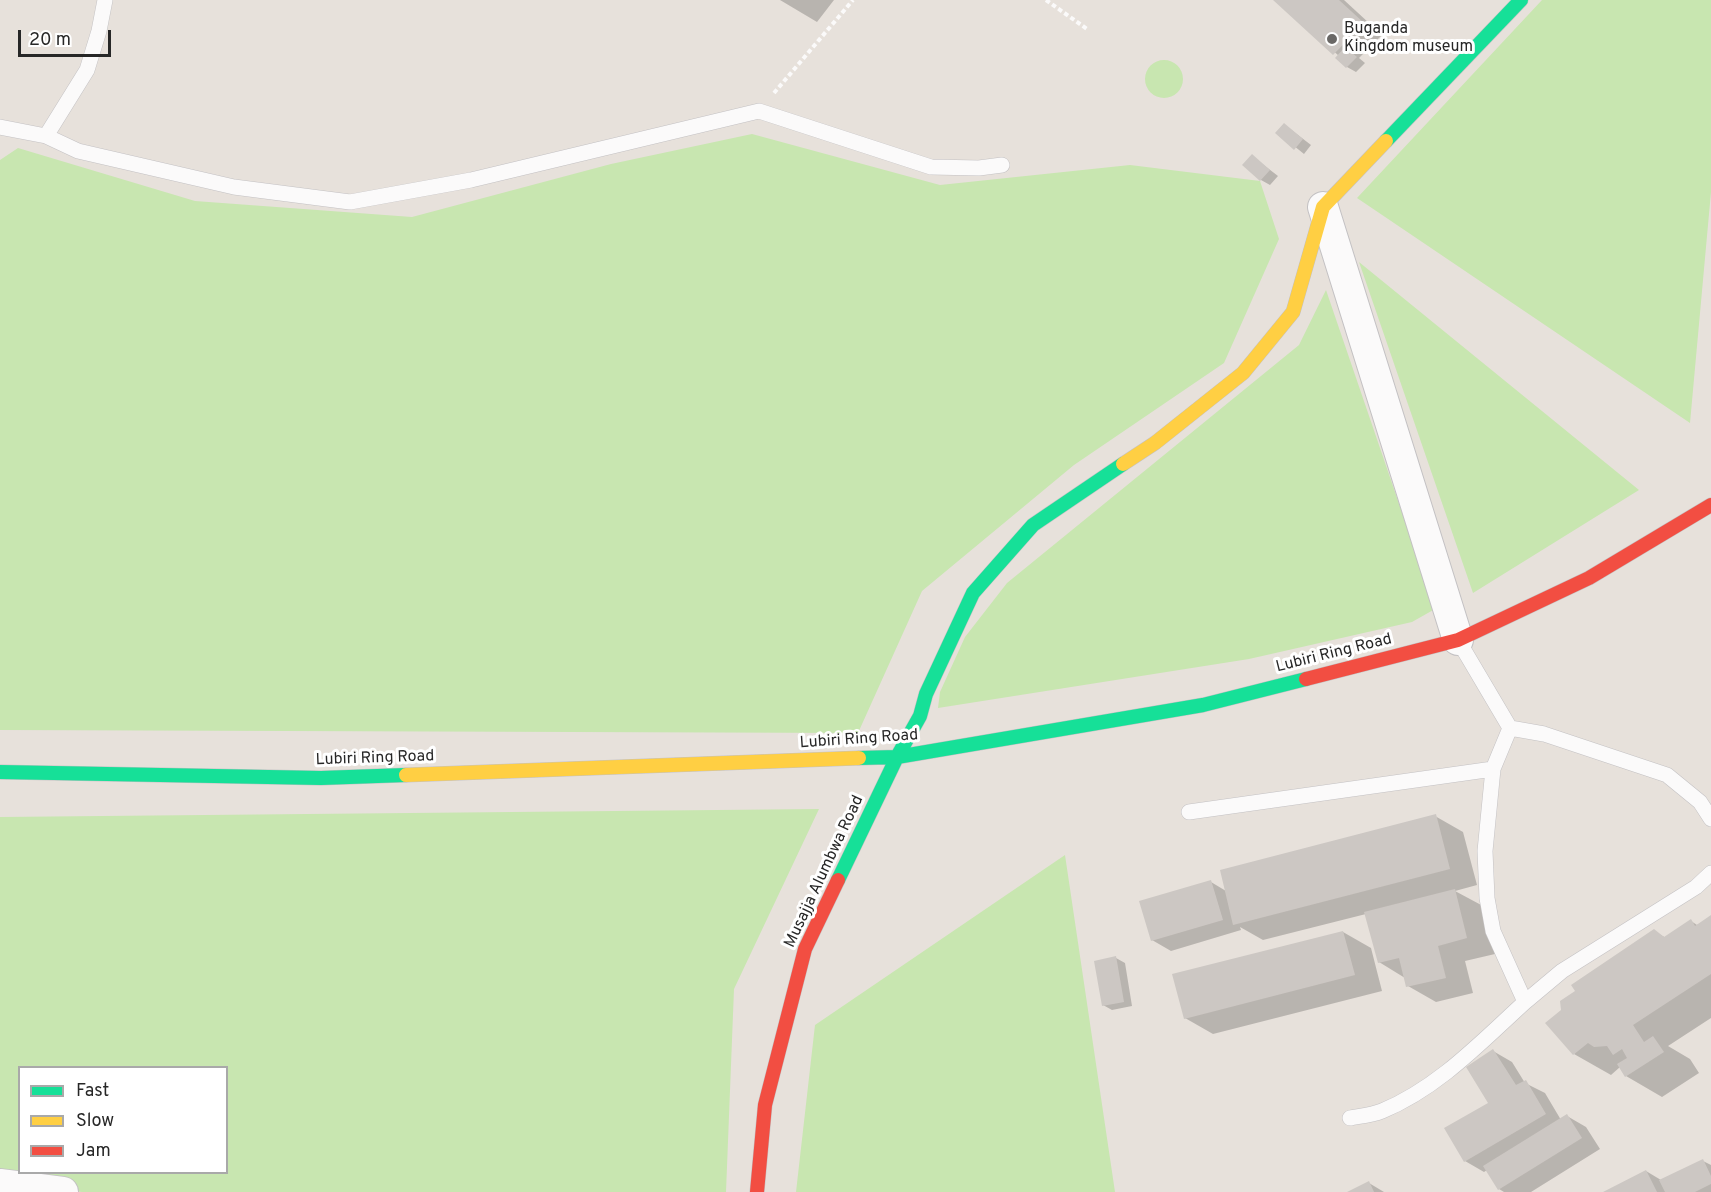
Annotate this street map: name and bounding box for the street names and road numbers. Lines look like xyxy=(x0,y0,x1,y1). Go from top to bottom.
street label: Lubiri Ring Road xyxy=(1274,630,1394,678)
street label: Lubiri Ring Road xyxy=(799,726,919,754)
street label: Lubiri Ring Road xyxy=(315,747,435,771)
street label: Musajja Alumbwa Road xyxy=(781,793,869,951)

